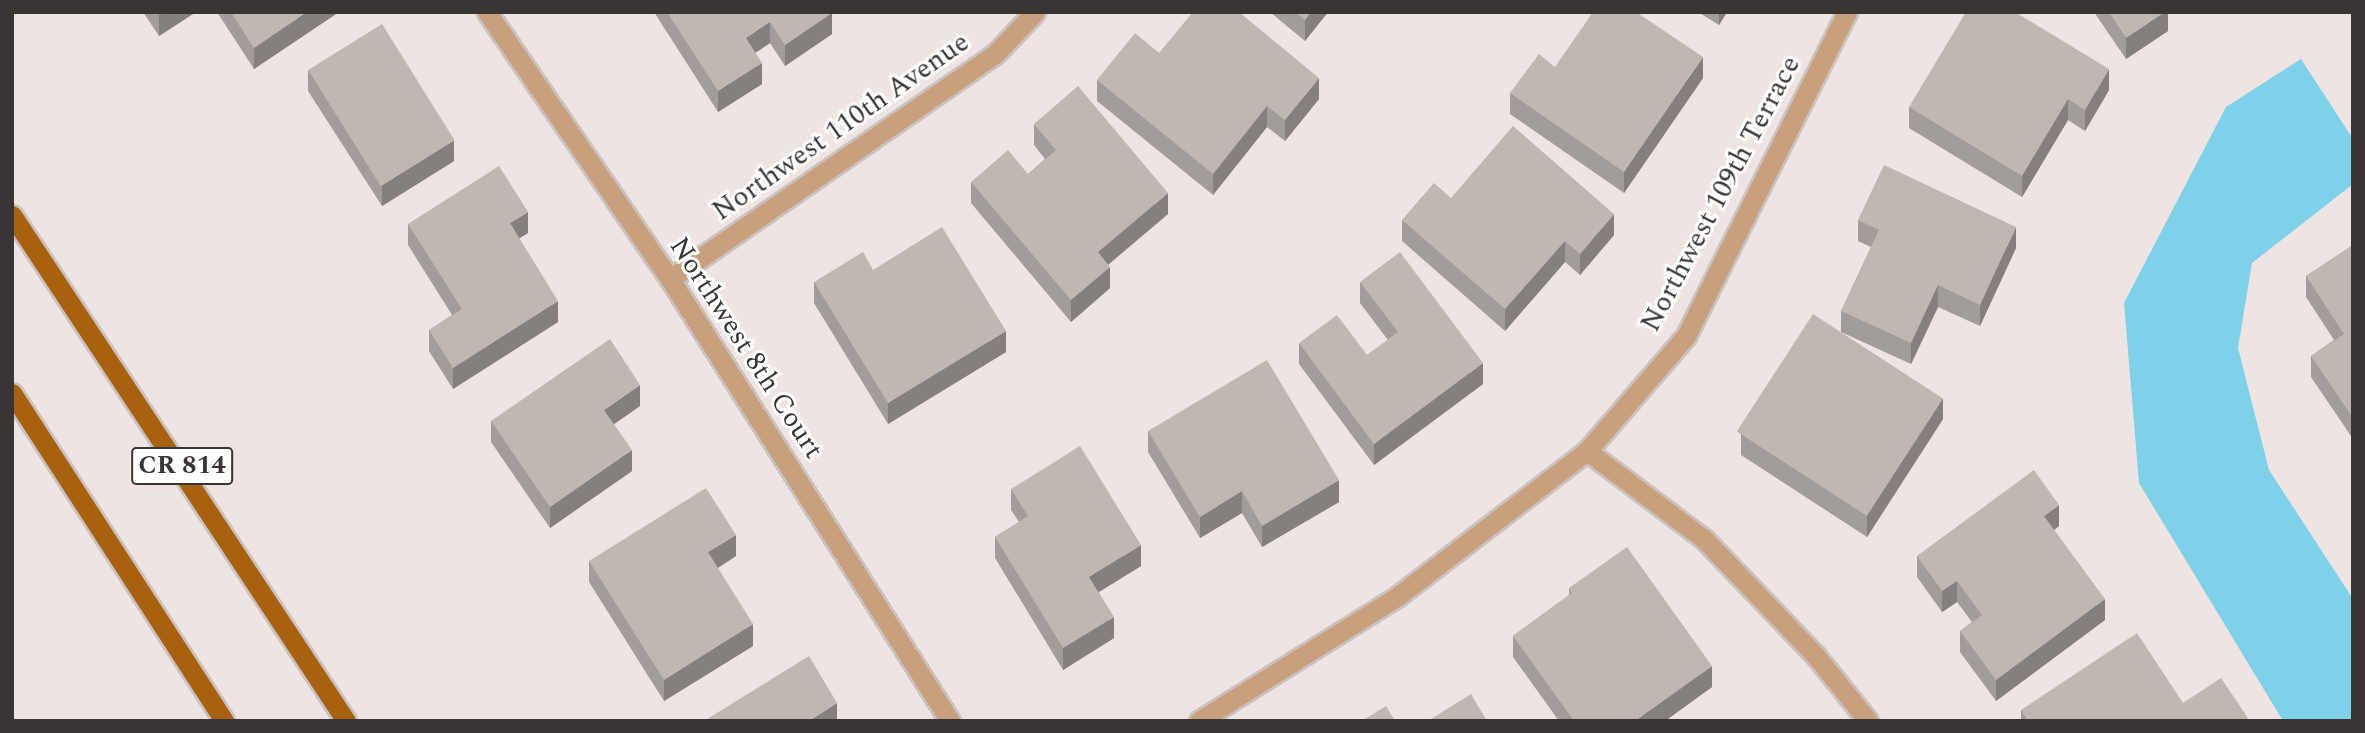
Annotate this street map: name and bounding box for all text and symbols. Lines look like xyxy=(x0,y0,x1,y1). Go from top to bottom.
street label: Northwest 110th Avenue xyxy=(706,26,976,228)
street label: Northwest 109th Terrace xyxy=(1634,50,1808,338)
street label: Northwest 8th Court xyxy=(662,231,830,465)
road number: CR 814 xyxy=(130,444,234,488)

